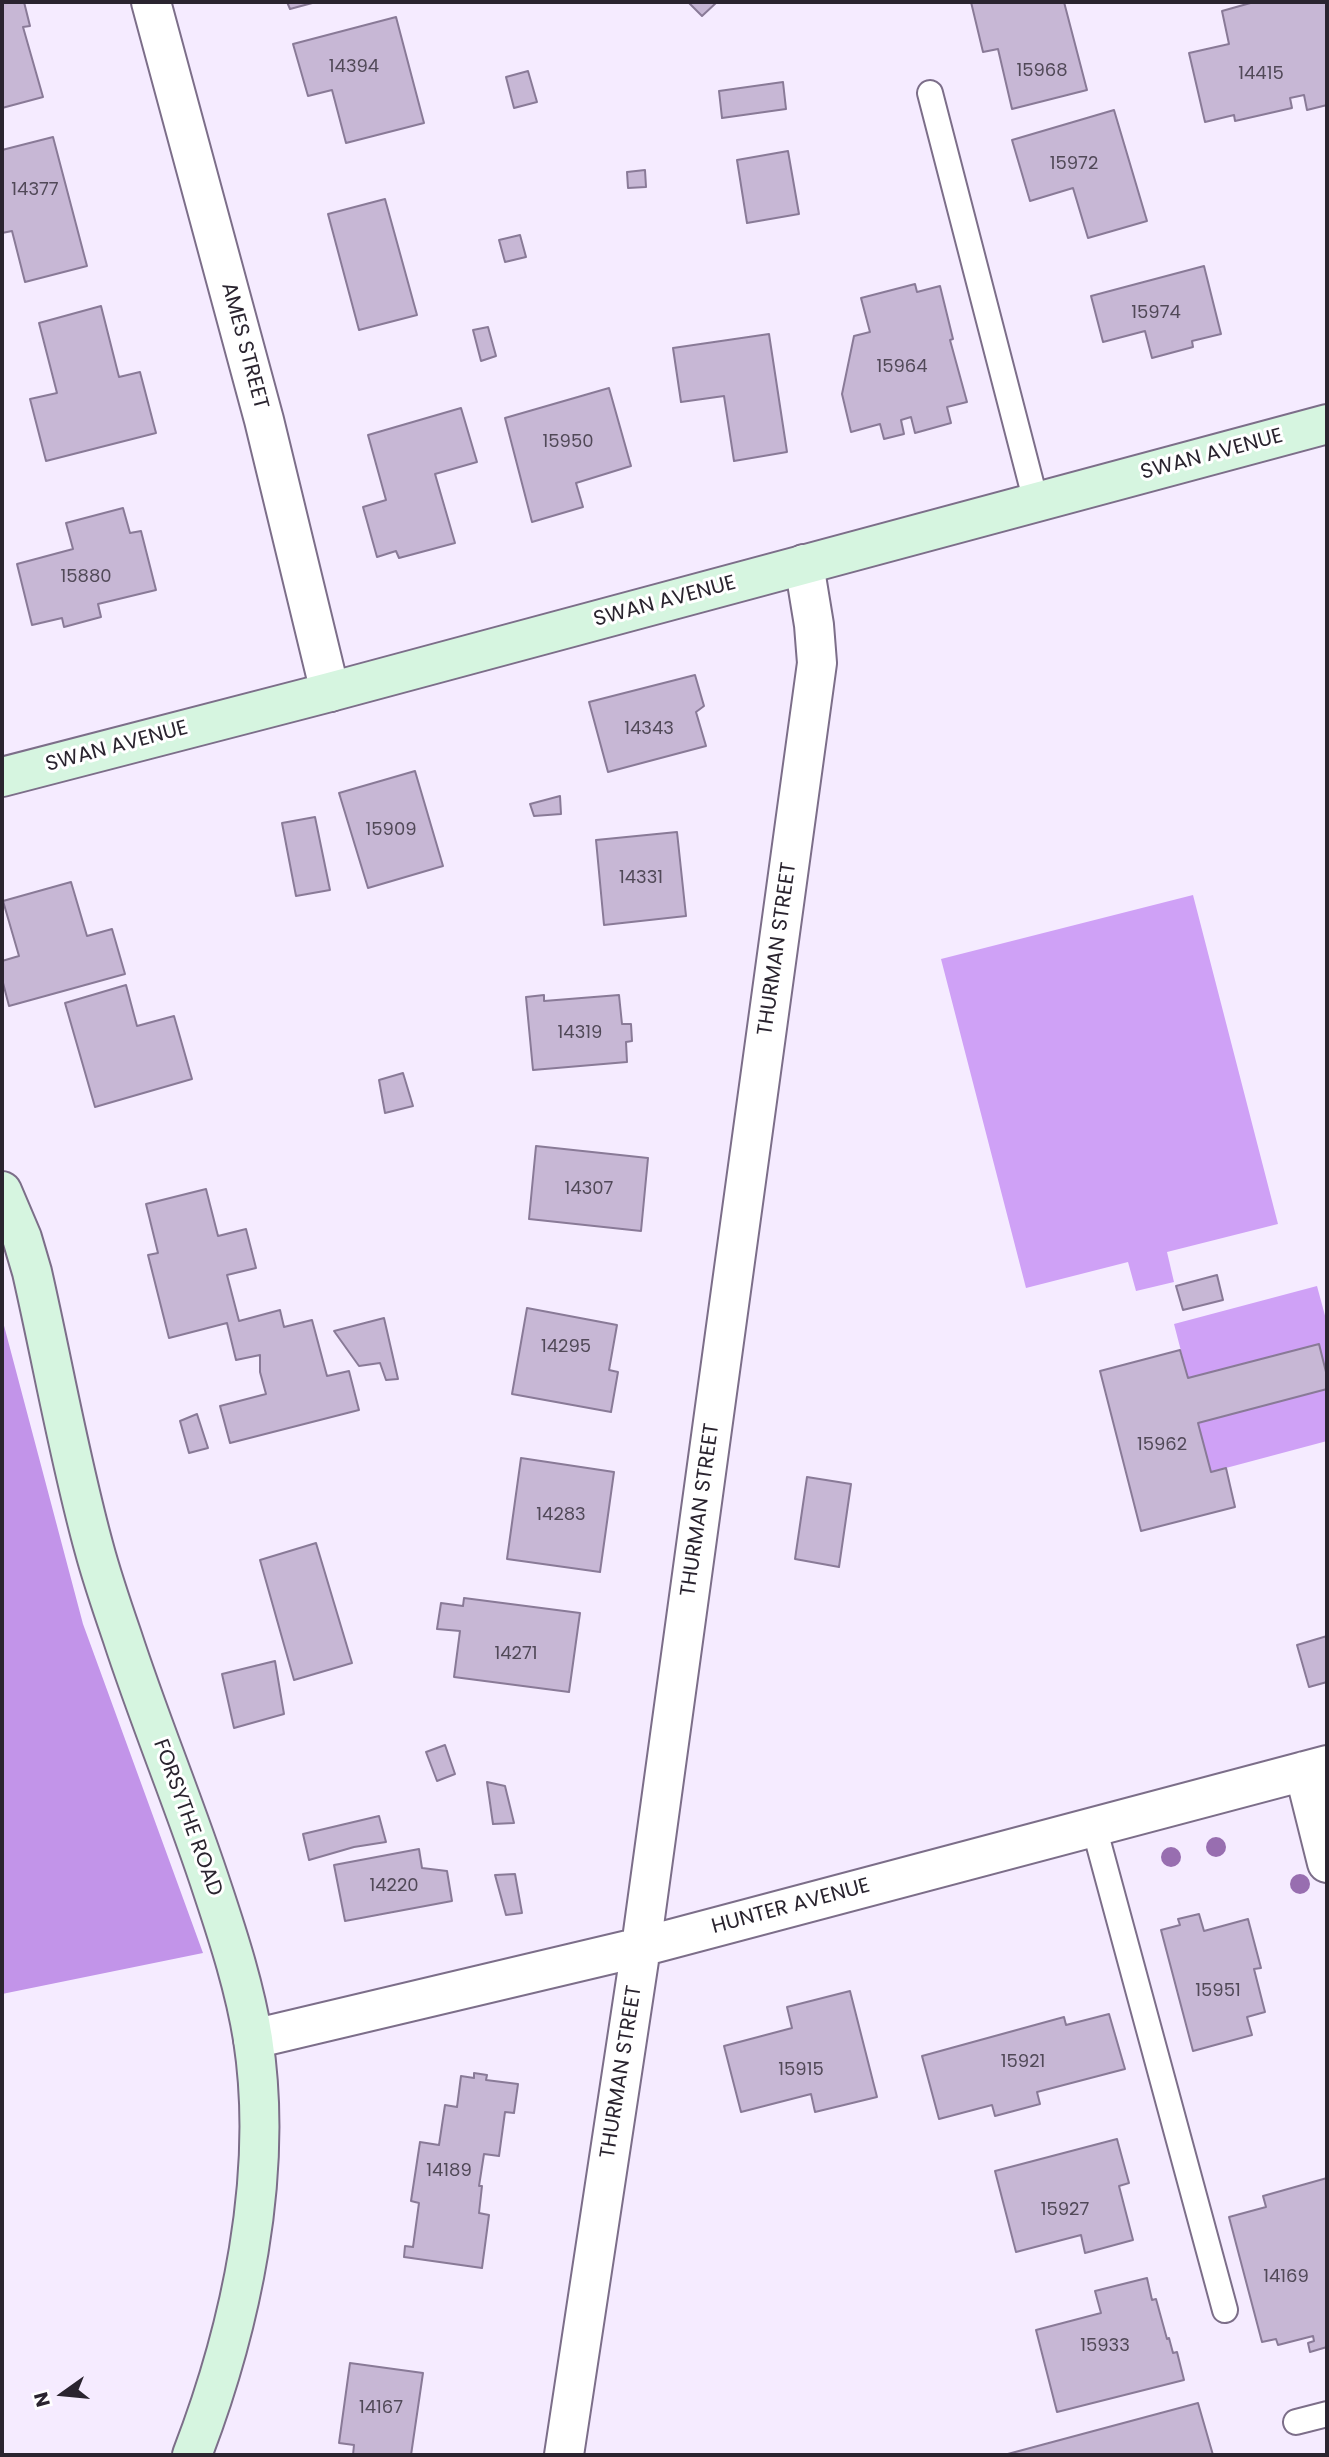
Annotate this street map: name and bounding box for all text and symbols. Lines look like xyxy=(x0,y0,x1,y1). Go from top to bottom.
house number: 14394 xyxy=(329,56,379,78)
house number: 15968 xyxy=(1016,60,1068,82)
house number: 14415 xyxy=(1238,63,1284,85)
house number: 15972 xyxy=(1050,153,1098,175)
house number: 14377 xyxy=(11,179,59,201)
street label: AMES STREET xyxy=(215,280,273,412)
house number: 15974 xyxy=(1131,302,1181,324)
house number: 15964 xyxy=(876,356,928,378)
street label: SWAN AVENUE xyxy=(1138,424,1286,486)
house number: 15950 xyxy=(542,431,594,453)
house number: 15880 xyxy=(60,566,112,588)
street label: SWAN AVENUE xyxy=(591,571,739,633)
street label: SWAN AVENUE xyxy=(43,716,191,778)
house number: 14343 xyxy=(624,718,674,740)
house number: 15909 xyxy=(365,819,417,841)
street label: THURMAN STREET xyxy=(753,861,803,1037)
house number: 14331 xyxy=(619,867,663,889)
house number: 14319 xyxy=(558,1022,602,1044)
house number: 14307 xyxy=(565,1178,613,1200)
house number: 14295 xyxy=(541,1336,591,1358)
street label: THURMAN STREET xyxy=(676,1422,726,1598)
house number: 15962 xyxy=(1137,1434,1187,1456)
house number: 14283 xyxy=(536,1504,586,1526)
house number: 14271 xyxy=(494,1643,538,1665)
street label: FORSYTHE ROAD xyxy=(147,1736,227,1900)
street label: HUNTER AVENUE xyxy=(709,1874,873,1940)
house number: 14220 xyxy=(369,1875,419,1897)
house number: 15951 xyxy=(1195,1980,1241,2002)
street label: THURMAN STREET xyxy=(596,1984,648,2160)
house number: 15921 xyxy=(1001,2051,1045,2073)
house number: 15915 xyxy=(778,2059,824,2081)
house number: 14189 xyxy=(426,2160,472,2182)
house number: 15927 xyxy=(1041,2199,1089,2221)
house number: 14169 xyxy=(1263,2266,1309,2288)
house number: 15933 xyxy=(1080,2335,1130,2357)
north arrow xyxy=(28,2359,98,2429)
text: N xyxy=(27,2389,57,2410)
house number: 14167 xyxy=(359,2397,403,2419)

